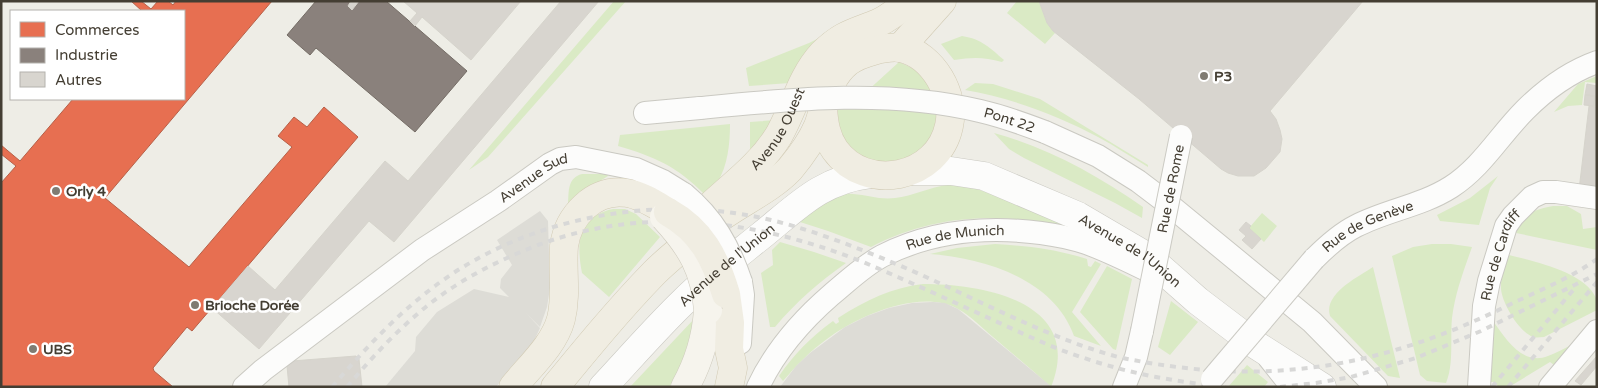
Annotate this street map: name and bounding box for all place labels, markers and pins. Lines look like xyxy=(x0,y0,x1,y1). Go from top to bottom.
place label: P3 xyxy=(1214,68,1232,85)
marker: P3 xyxy=(1198,70,1210,82)
place label: Orly 4 xyxy=(66,183,106,200)
marker: Orly 4 xyxy=(50,185,62,197)
place label: Brioche Dorée xyxy=(205,297,299,314)
marker: Brioche Dorée xyxy=(189,299,201,311)
place label: UBS xyxy=(43,341,72,358)
marker: UBS xyxy=(27,343,39,355)

